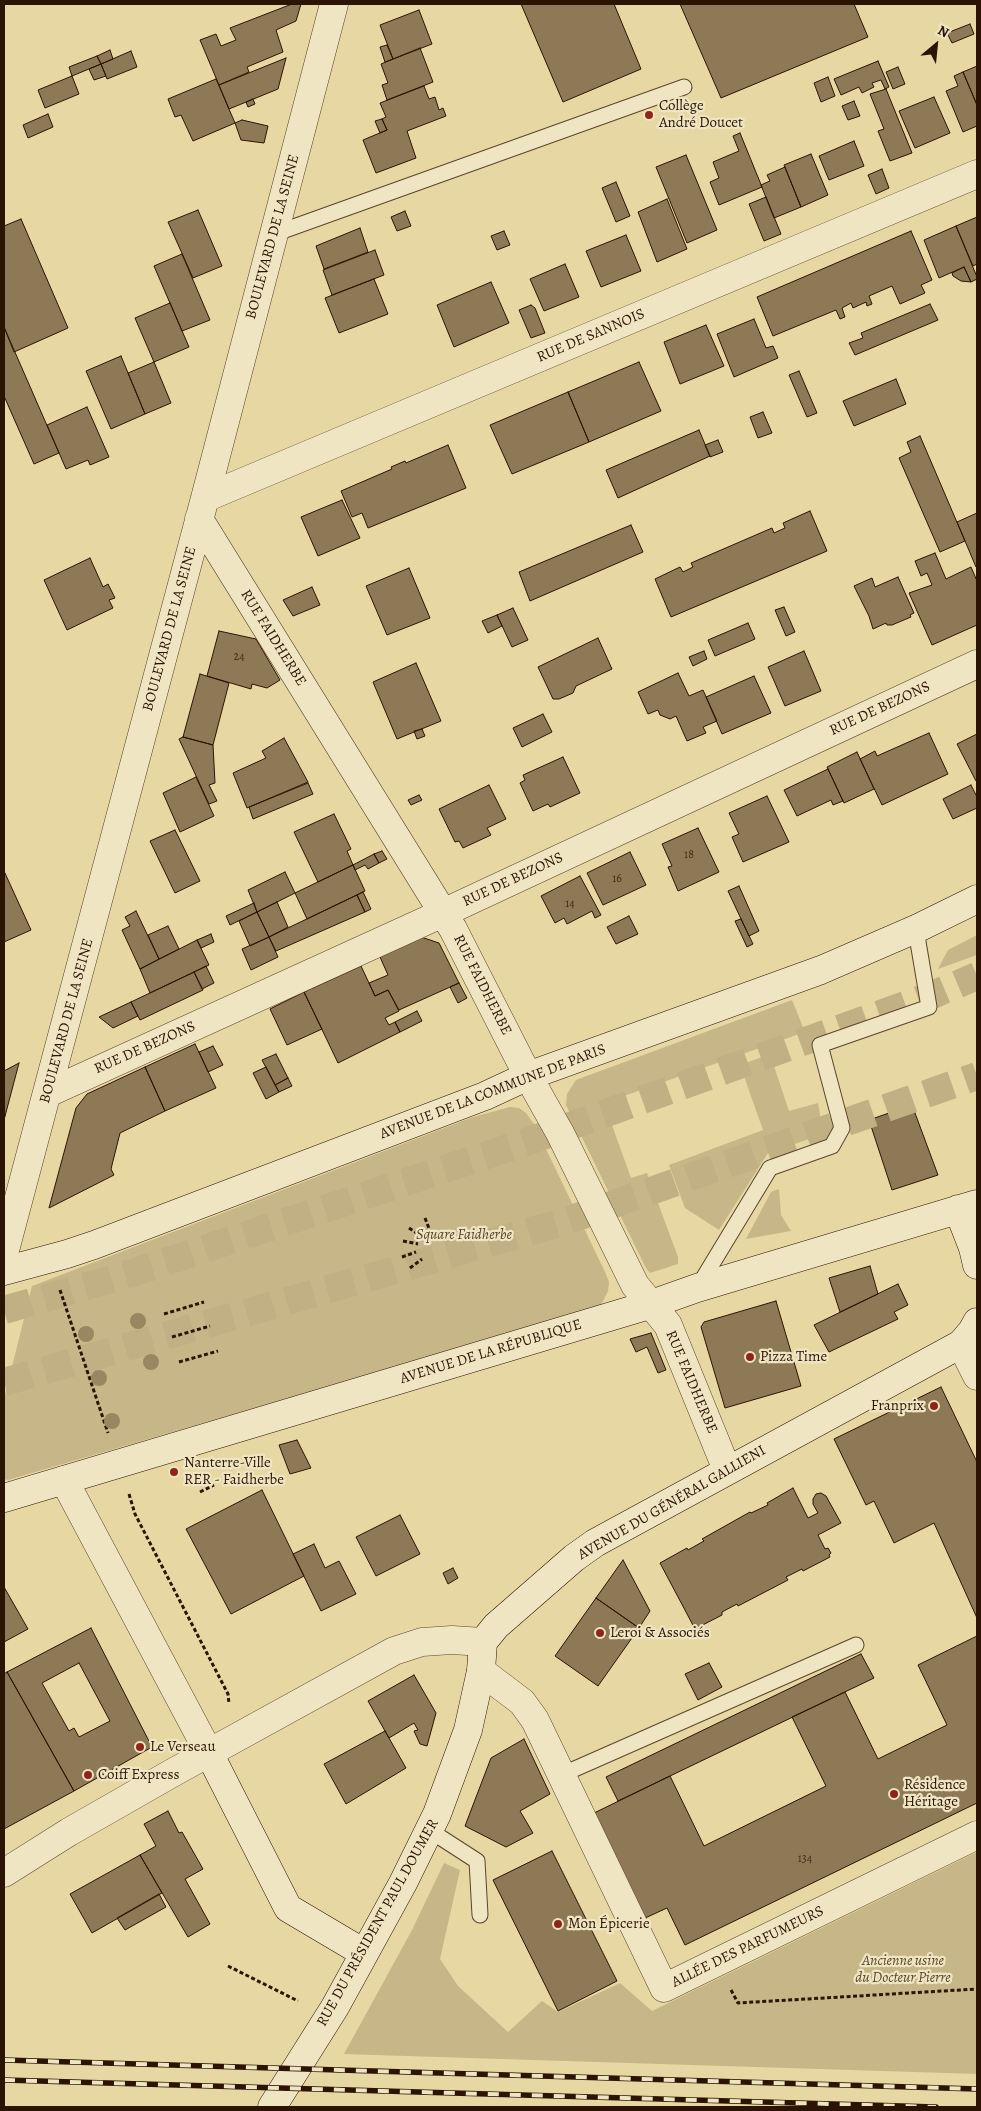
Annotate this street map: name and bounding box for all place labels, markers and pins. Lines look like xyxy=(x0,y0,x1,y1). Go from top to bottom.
place label: Collège André Doucet xyxy=(659,97,743,132)
marker: Collège André Doucet xyxy=(643,109,655,121)
place label: Pizza Time xyxy=(760,1348,827,1366)
marker: Pizza Time xyxy=(744,1351,756,1363)
place label: Franprix xyxy=(871,1397,924,1415)
marker: Franprix xyxy=(928,1400,940,1412)
place label: Nanterre-Ville RER - Faidherbe xyxy=(184,1454,284,1489)
marker: Nanterre-Ville RER - Faidherbe xyxy=(168,1466,180,1478)
place label: Leroi & Associés xyxy=(610,1624,710,1642)
marker: Leroi & Associés xyxy=(594,1627,606,1639)
place label: Le Verseau xyxy=(150,1738,216,1756)
marker: Le Verseau xyxy=(134,1741,146,1753)
place label: Coiff Express xyxy=(98,1766,179,1784)
marker: Coiff Express xyxy=(82,1769,94,1781)
place label: Résidence Héritage xyxy=(904,1776,966,1811)
marker: Résidence Héritage xyxy=(888,1788,900,1800)
place label: Mon Épicerie xyxy=(568,1915,650,1933)
marker: Mon Épicerie xyxy=(552,1918,564,1930)

